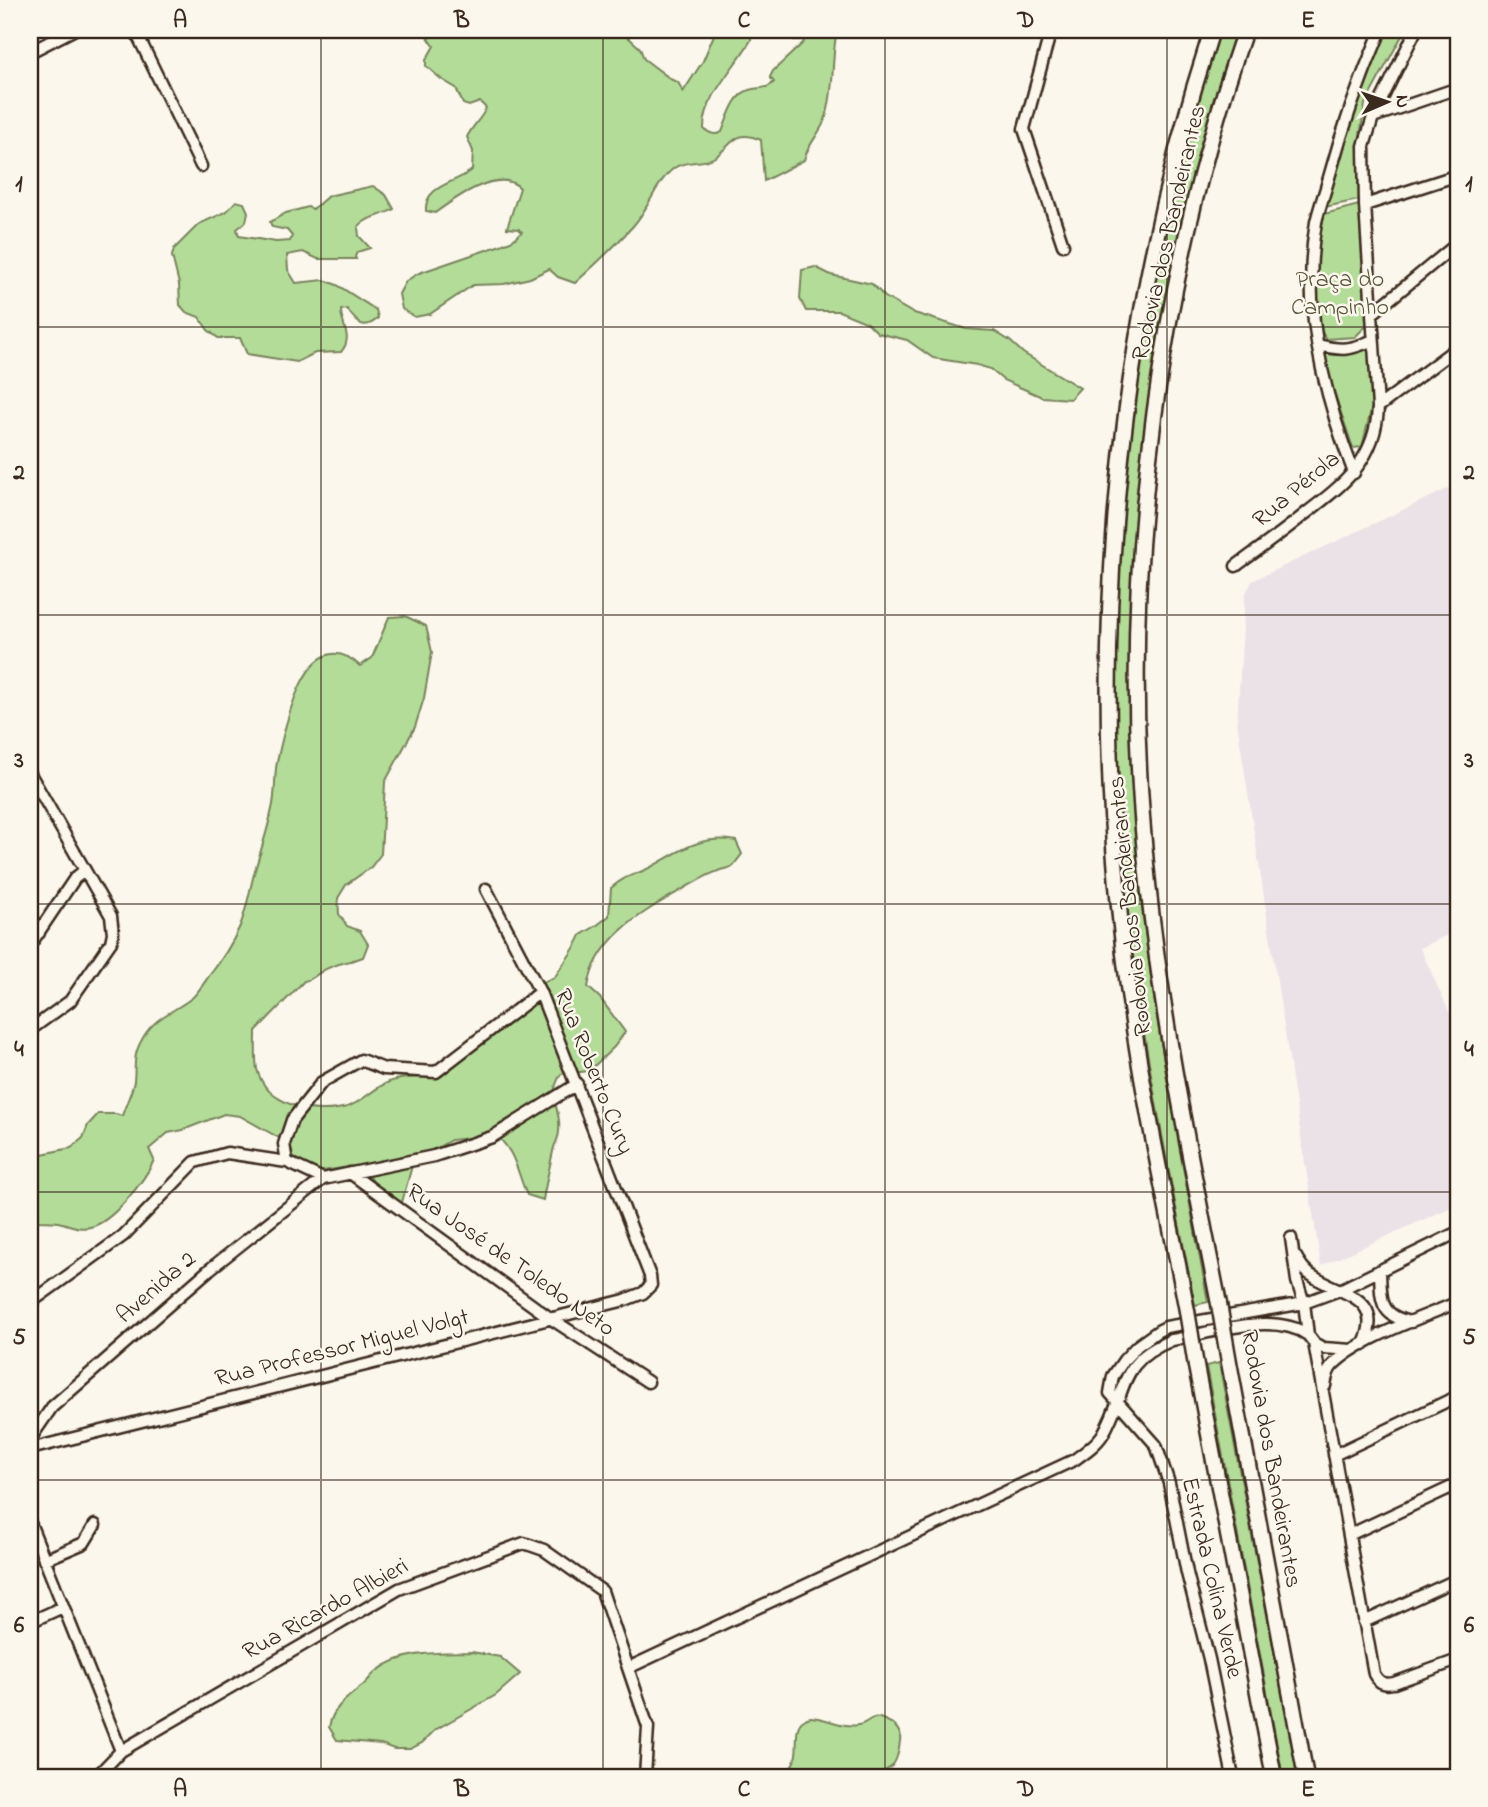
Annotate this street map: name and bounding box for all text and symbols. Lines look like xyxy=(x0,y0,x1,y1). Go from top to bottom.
text: A xyxy=(173,5,187,38)
text: B xyxy=(453,5,470,38)
text: C xyxy=(738,5,751,38)
text: D xyxy=(1017,5,1034,38)
text: E xyxy=(1301,5,1315,38)
north arrow xyxy=(1352,66,1422,136)
text: N xyxy=(1388,95,1415,109)
street label: Rodovia dos Bandeirantes xyxy=(1124,102,1216,364)
text: 1 xyxy=(15,169,23,202)
text: 1 xyxy=(1465,169,1473,202)
park label: Praça do Campinho xyxy=(1291,263,1389,326)
street label: Rua Pérola xyxy=(1245,443,1349,537)
text: 2 xyxy=(12,457,25,490)
text: 2 xyxy=(1462,457,1475,490)
text: 3 xyxy=(13,745,24,778)
text: 3 xyxy=(1463,745,1474,778)
street label: Rodovia dos Bandeirantes xyxy=(1100,774,1162,1038)
street label: Rua Roberto Cury xyxy=(543,984,642,1161)
text: 4 xyxy=(14,1034,24,1067)
text: 4 xyxy=(1464,1034,1474,1067)
street label: Rua José de Toledo Neto xyxy=(398,1176,622,1346)
street label: Avenida 2 xyxy=(109,1243,205,1333)
street label: Rua Professor Miguel Volgt xyxy=(211,1301,473,1397)
text: 5 xyxy=(12,1322,26,1355)
text: 5 xyxy=(1462,1322,1476,1355)
street label: Rodovia dos Bandeirantes xyxy=(1230,1327,1310,1591)
street label: Estrada Colina Verde xyxy=(1171,1474,1251,1682)
street label: Rua Ricardo Albieri xyxy=(237,1550,415,1670)
text: 6 xyxy=(14,1610,25,1643)
text: 6 xyxy=(1464,1610,1475,1643)
text: A xyxy=(173,1774,187,1807)
text: B xyxy=(453,1774,470,1807)
text: C xyxy=(738,1774,751,1807)
text: D xyxy=(1017,1774,1034,1807)
text: E xyxy=(1301,1774,1315,1807)

